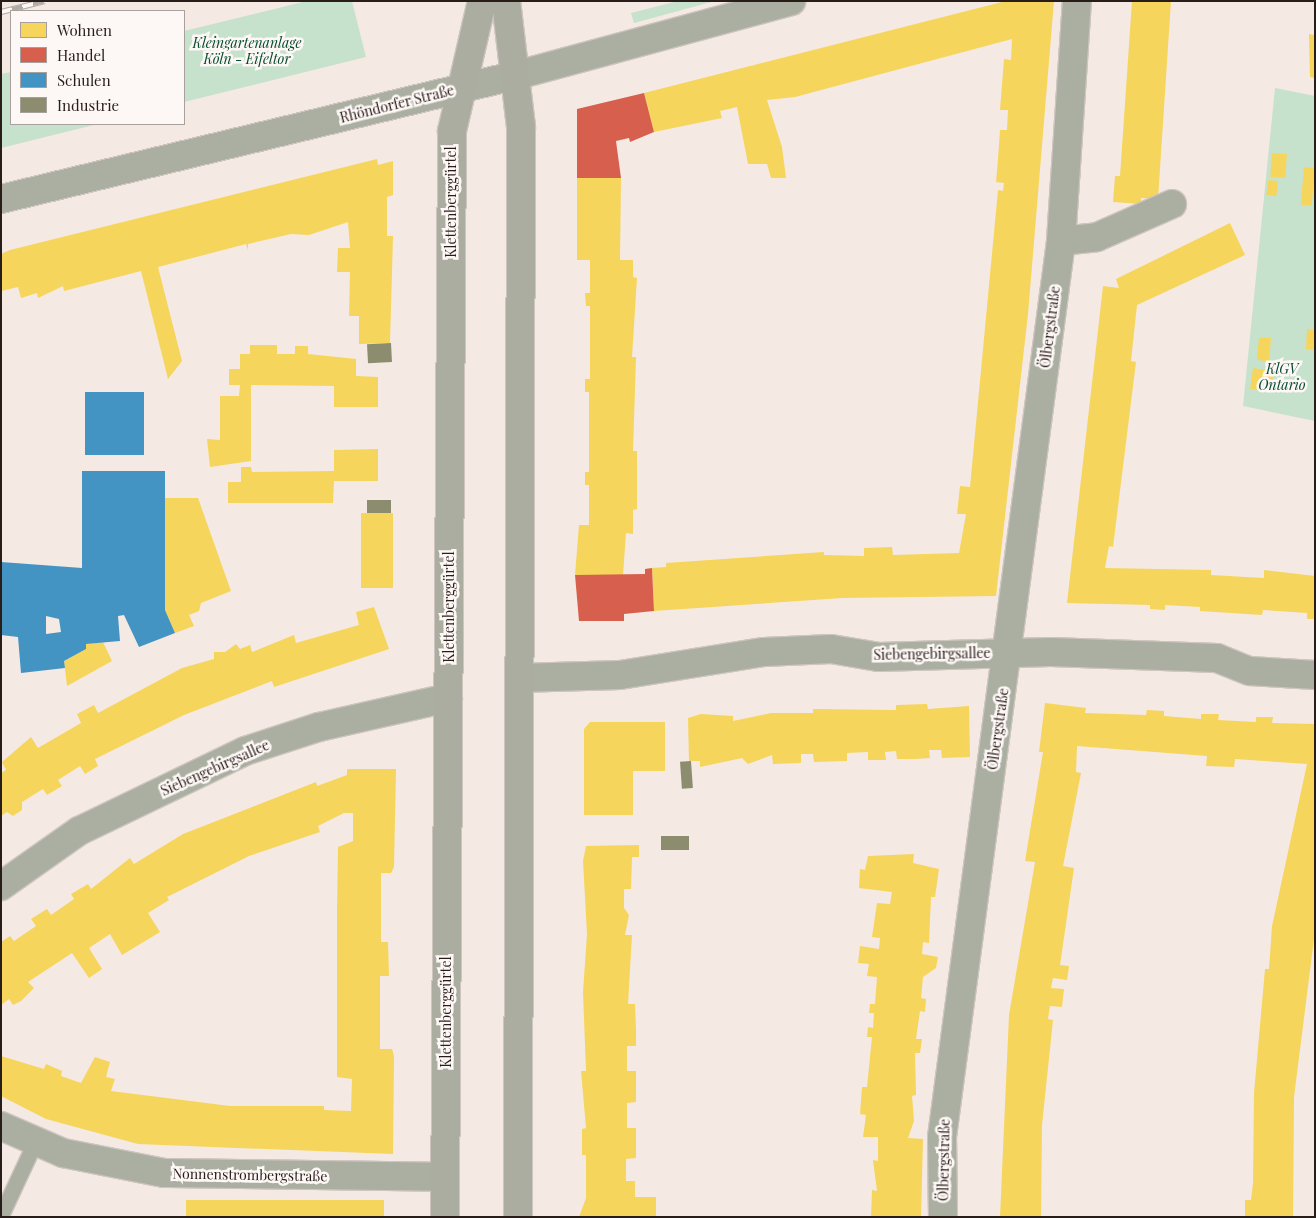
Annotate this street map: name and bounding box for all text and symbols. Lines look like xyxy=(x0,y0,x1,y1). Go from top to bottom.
legend xyxy=(10,10,185,125)
text: Wohnen xyxy=(57,20,112,40)
park label: Kleingartenanlage Köln - Eifeltor xyxy=(192,35,302,68)
text: Handel xyxy=(57,45,105,65)
text: Schulen xyxy=(57,70,111,90)
street label: Rhöndorfer Straße xyxy=(338,82,456,126)
text: Industrie xyxy=(57,95,119,115)
street label: Klettenberggürtel xyxy=(443,146,459,258)
street label: Ölbergstraße xyxy=(1037,285,1063,369)
park label: KlGV Ontario xyxy=(1258,361,1306,394)
street label: Klettenberggürtel xyxy=(441,551,457,663)
street label: Siebengebirgsallee xyxy=(873,645,991,663)
street label: Ölbergstraße xyxy=(984,687,1012,771)
street label: Siebengebirgsallee xyxy=(158,737,272,799)
street label: Klettenberggürtel xyxy=(438,956,454,1068)
street label: Ölbergstraße xyxy=(935,1119,953,1201)
street label: Nonnenstrombergstraße xyxy=(172,1165,328,1185)

